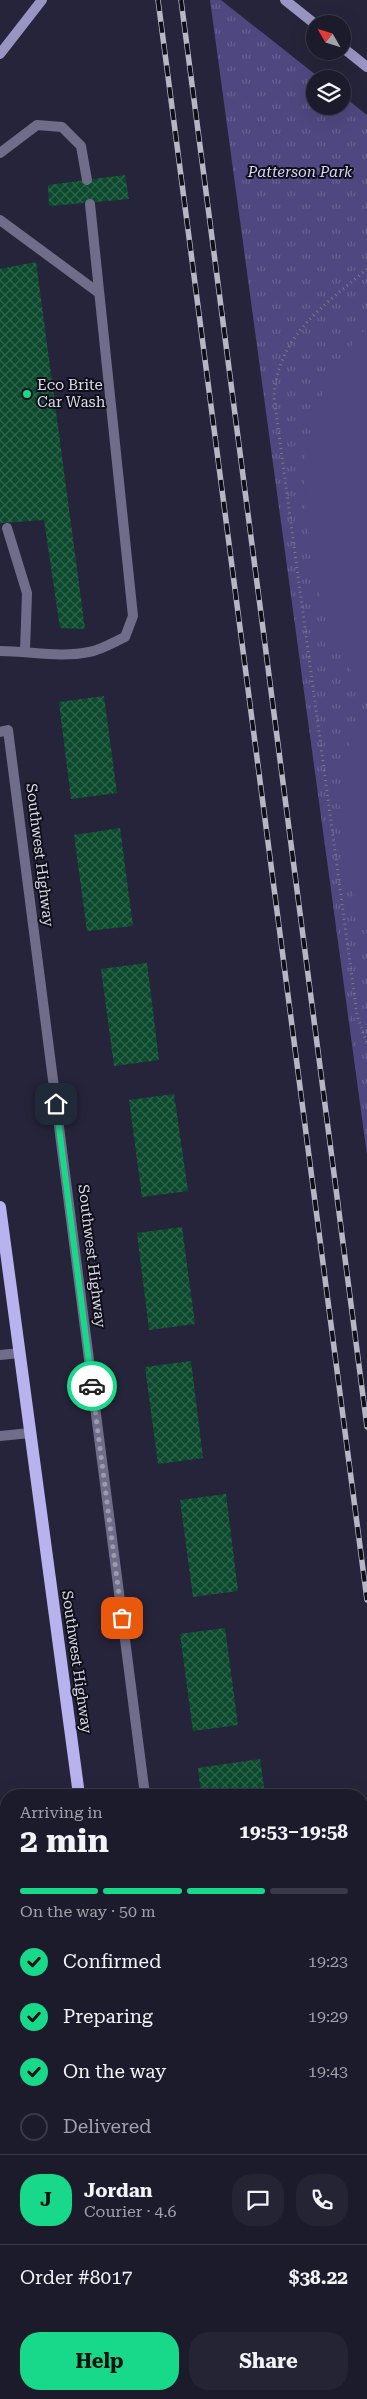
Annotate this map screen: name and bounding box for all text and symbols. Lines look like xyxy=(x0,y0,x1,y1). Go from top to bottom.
north arrow xyxy=(306,15,351,60)
map controls xyxy=(306,15,351,115)
button: layers xyxy=(306,70,351,115)
park label: Patterson Park xyxy=(247,163,353,181)
place label: Eco Brite Car Wash xyxy=(37,376,106,411)
marker: Eco Brite Car Wash xyxy=(21,388,33,400)
street label: Southwest Highway xyxy=(22,782,58,928)
pin xyxy=(35,1083,77,1125)
icon: home xyxy=(42,1090,70,1118)
street label: Southwest Highway xyxy=(74,1183,110,1329)
courier xyxy=(67,1361,117,1411)
icon: car xyxy=(78,1372,106,1400)
street label: Southwest Highway xyxy=(58,1589,96,1735)
pin xyxy=(101,1597,143,1639)
icon: bag xyxy=(108,1604,136,1632)
text: Arriving in xyxy=(20,1803,103,1822)
text: 19:53–19:58 xyxy=(239,1820,348,1843)
text: 2 min xyxy=(20,1822,109,1860)
text: On the way · 50 m xyxy=(20,1902,156,1921)
icon: check xyxy=(20,1948,48,1976)
text: Confirmed xyxy=(63,1950,161,1973)
text: 19:23 xyxy=(308,1952,348,1971)
icon: check xyxy=(20,2003,48,2031)
text: Preparing xyxy=(63,2005,153,2028)
text: 19:29 xyxy=(308,2007,348,2026)
icon: check xyxy=(20,2058,48,2086)
text: On the way xyxy=(63,2060,166,2083)
text: 19:43 xyxy=(308,2062,348,2081)
text: Delivered xyxy=(63,2115,151,2138)
button: chat xyxy=(232,2174,284,2226)
button: phone xyxy=(296,2174,348,2226)
text: Jordan xyxy=(84,2179,153,2202)
text: J xyxy=(40,2188,52,2211)
text: Courier · 4.6 xyxy=(84,2202,177,2221)
text: Order #8017 xyxy=(20,2266,132,2289)
text: $38.22 xyxy=(289,2266,348,2289)
button: Help xyxy=(20,2332,179,2390)
button: Share xyxy=(189,2332,348,2390)

